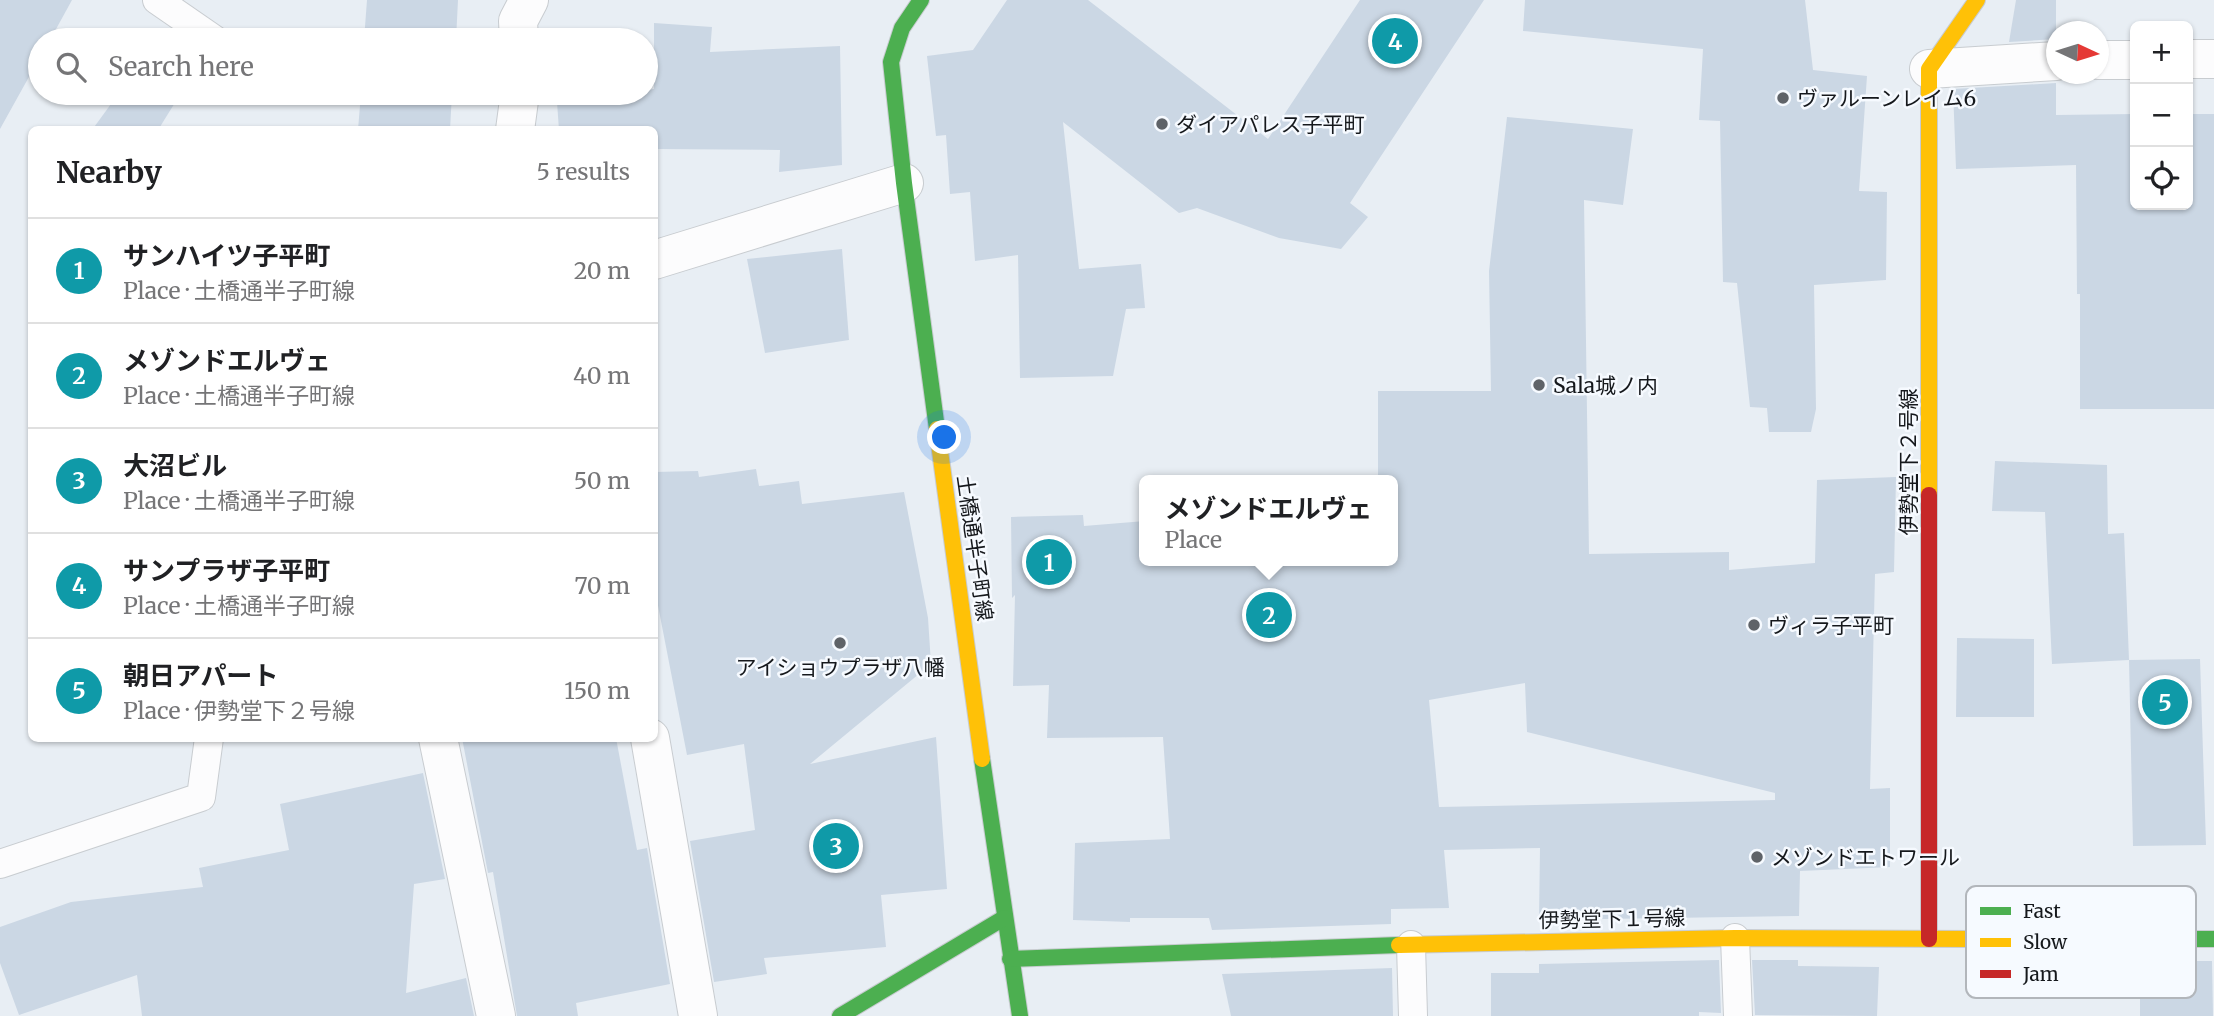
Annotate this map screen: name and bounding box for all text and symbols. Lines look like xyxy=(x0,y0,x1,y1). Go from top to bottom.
pin: 4 xyxy=(1372,15,1418,67)
north arrow xyxy=(2046,21,2109,84)
map controls xyxy=(2130,21,2193,210)
button: + xyxy=(2130,21,2193,84)
search box xyxy=(28,28,658,105)
icon: search xyxy=(52,48,90,86)
text: Search here xyxy=(108,50,254,83)
button: − xyxy=(2130,84,2193,147)
place label: ヴァルーンレイム6 xyxy=(1797,85,1976,112)
marker: ヴァルーンレイム6 xyxy=(1775,90,1791,106)
place label: ダイアパレス子平町 xyxy=(1176,111,1365,138)
marker: ダイアパレス子平町 xyxy=(1154,116,1170,132)
button: locate xyxy=(2130,147,2193,210)
text: Nearby xyxy=(56,153,162,191)
text: 5 results xyxy=(536,157,630,186)
text: サンハイツ子平町 xyxy=(123,239,330,272)
text: 1 xyxy=(74,256,84,285)
text: 20 m xyxy=(574,256,630,285)
text: Place · 土橋通半子町線 xyxy=(123,276,355,305)
text: メゾンドエルヴェ xyxy=(123,344,331,377)
text: 2 xyxy=(72,361,86,390)
text: 40 m xyxy=(573,361,630,390)
place label: Sala城ノ内 xyxy=(1553,372,1658,399)
marker: Sala城ノ内 xyxy=(1531,377,1547,393)
text: Place · 土橋通半子町線 xyxy=(123,381,355,410)
street label: 伊勢堂下２号線 xyxy=(1895,389,1922,536)
your location xyxy=(927,420,961,454)
text: 大沼ビル xyxy=(123,449,227,482)
text: 3 xyxy=(72,466,86,495)
text: 50 m xyxy=(574,466,630,495)
street label: 土橋通半子町線 xyxy=(951,473,999,623)
popup xyxy=(1139,475,1398,566)
text: Place · 土橋通半子町線 xyxy=(123,486,355,515)
text: メゾンドエルヴェ xyxy=(1164,492,1373,525)
text: Place xyxy=(1164,525,1222,554)
pin: 1 xyxy=(1026,536,1072,588)
text: サンプラザ子平町 xyxy=(123,554,330,587)
text: 4 xyxy=(72,571,86,600)
text: 70 m xyxy=(574,571,630,600)
pin: 2 xyxy=(1246,589,1292,641)
text: Place · 土橋通半子町線 xyxy=(123,591,355,620)
place label: ヴィラ子平町 xyxy=(1768,612,1894,639)
marker: ヴィラ子平町 xyxy=(1746,617,1762,633)
marker: アイショウプラザ八幡 xyxy=(832,635,848,651)
place label: アイショウプラザ八幡 xyxy=(736,654,944,681)
text: 朝日アパート xyxy=(123,659,278,692)
text: 5 xyxy=(72,676,86,705)
text: 150 m xyxy=(564,676,630,705)
pin: 5 xyxy=(2142,676,2188,728)
text: Place · 伊勢堂下２号線 xyxy=(123,696,355,725)
pin: 3 xyxy=(813,820,859,872)
place label: メゾンドエトワール xyxy=(1771,844,1960,871)
marker: メゾンドエトワール xyxy=(1749,849,1765,865)
legend xyxy=(1966,886,2196,998)
text: Fast xyxy=(2023,899,2061,923)
street label: 伊勢堂下１号線 xyxy=(1538,904,1686,934)
text: Slow xyxy=(2023,930,2068,954)
text: Jam xyxy=(2022,962,2059,986)

